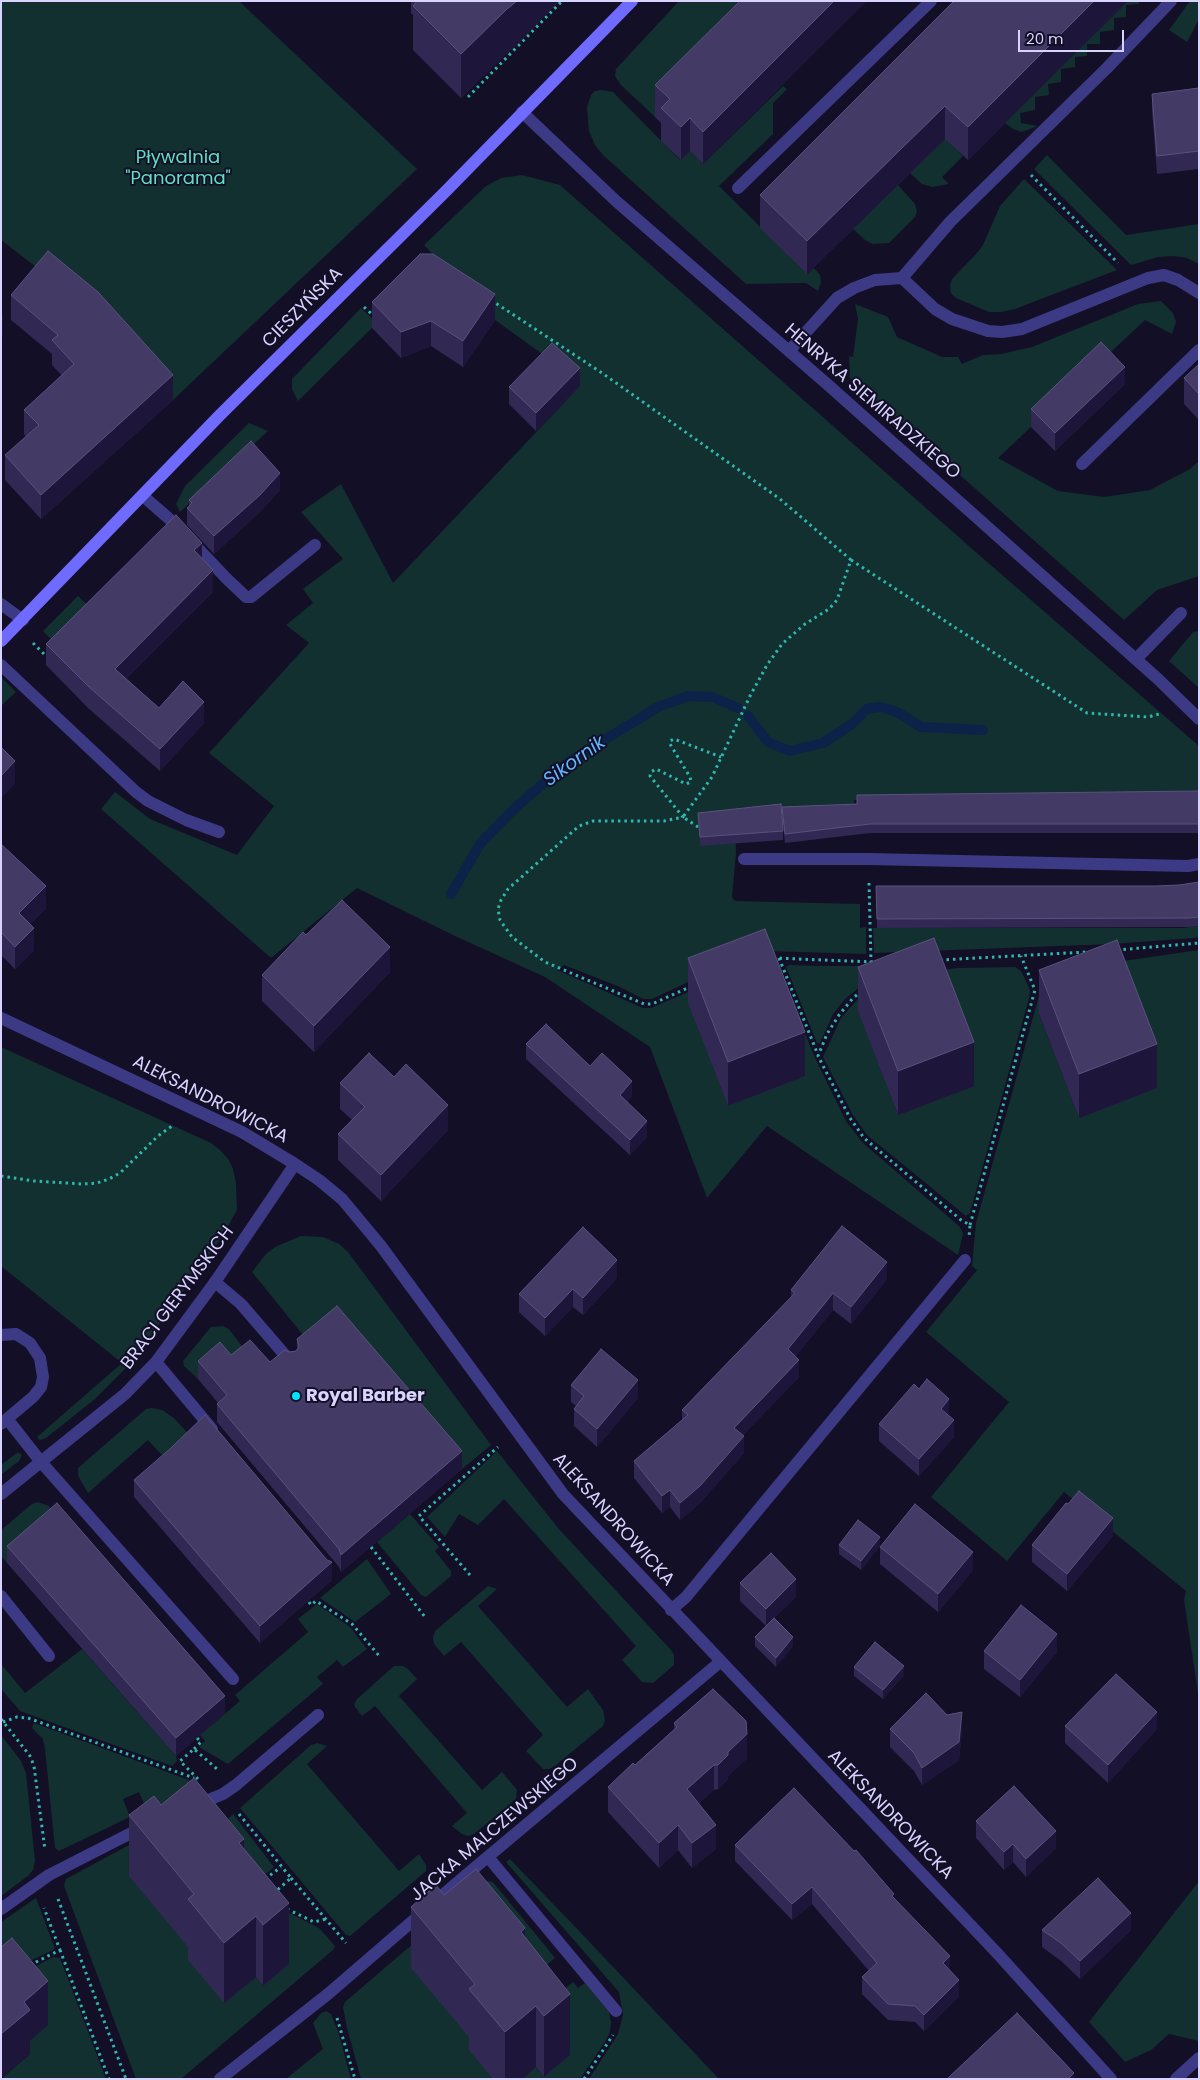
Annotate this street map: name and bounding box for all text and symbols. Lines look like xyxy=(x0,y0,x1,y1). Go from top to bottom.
scale bar xyxy=(1020,20,1126,52)
text: 20 m xyxy=(1026,28,1064,49)
park label: Pływalnia "Panorama" xyxy=(125,147,231,190)
street label: CIESZYŃSKA xyxy=(258,263,348,353)
street label: HENRYKA SIEMIRADZKIEGO xyxy=(780,320,964,484)
water label: Sikornik xyxy=(539,732,611,792)
street label: ALEKSANDROWICKA xyxy=(129,1051,291,1149)
street label: BRACI GIERYMSKICH xyxy=(117,1222,239,1374)
place label: Royal Barber xyxy=(306,1385,425,1407)
marker: Royal Barber xyxy=(290,1390,302,1402)
street label: ALEKSANDROWICKA xyxy=(547,1449,679,1591)
street label: ALEKSANDROWICKA xyxy=(823,1746,957,1884)
street label: JACKA MALCZEWSKIEGO xyxy=(407,1753,583,1907)

